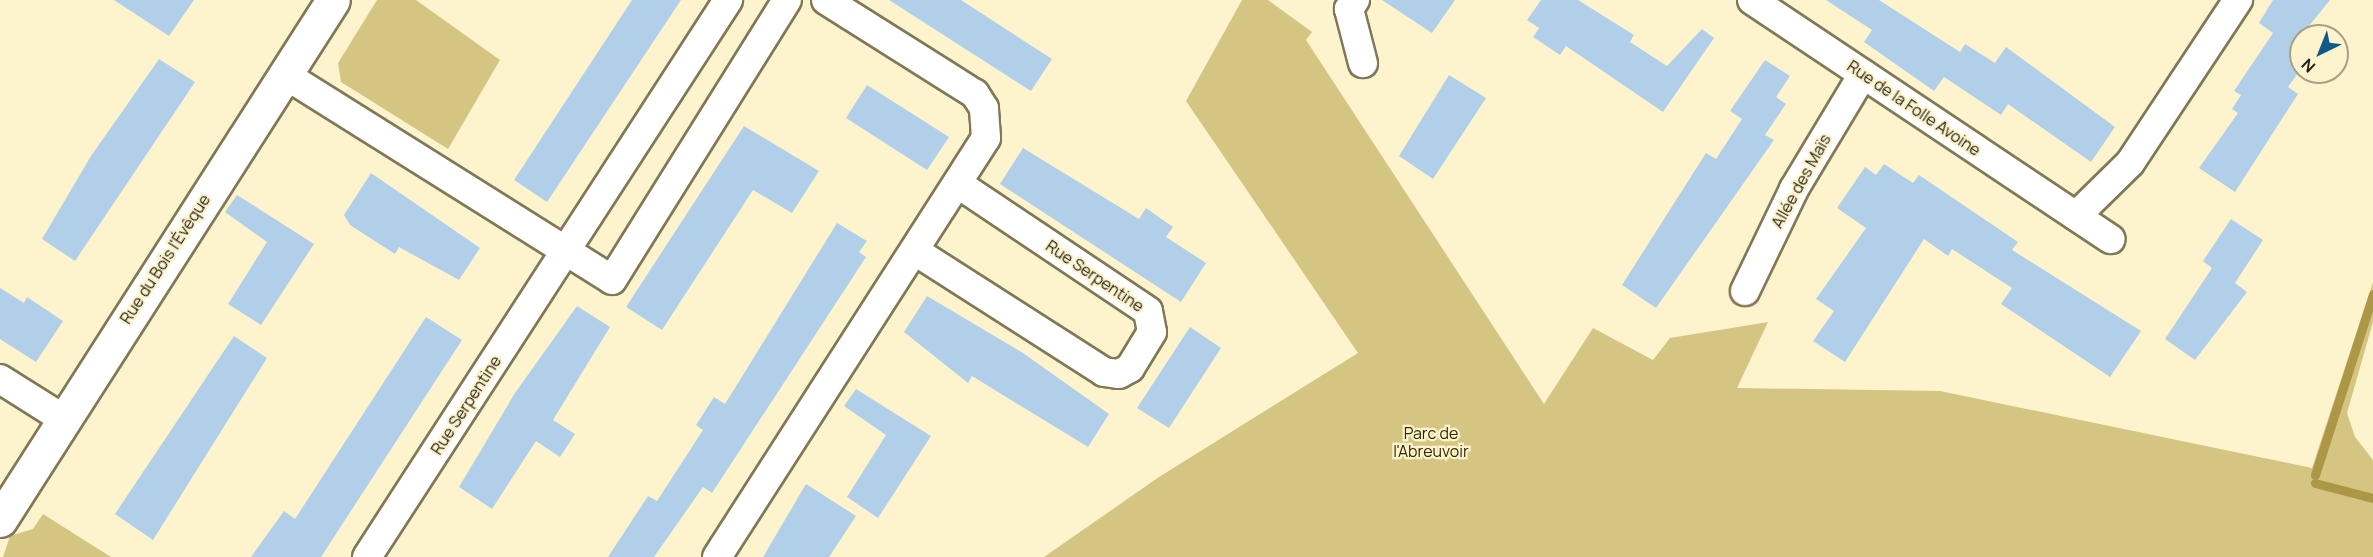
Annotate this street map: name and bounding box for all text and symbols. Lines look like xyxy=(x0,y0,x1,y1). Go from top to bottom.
north arrow xyxy=(2289,24,2349,84)
text: N xyxy=(2296,54,2320,78)
street label: Rue de la Folle Avoine xyxy=(1844,56,1984,160)
street label: Allée des Maïs xyxy=(1767,131,1835,231)
street label: Rue du Bois l'Évêque xyxy=(116,191,214,327)
street label: Rue Serpentine xyxy=(1042,236,1148,316)
street label: Rue Serpentine xyxy=(427,352,505,458)
park label: Parc de l'Abreuvoir xyxy=(1393,423,1469,461)

